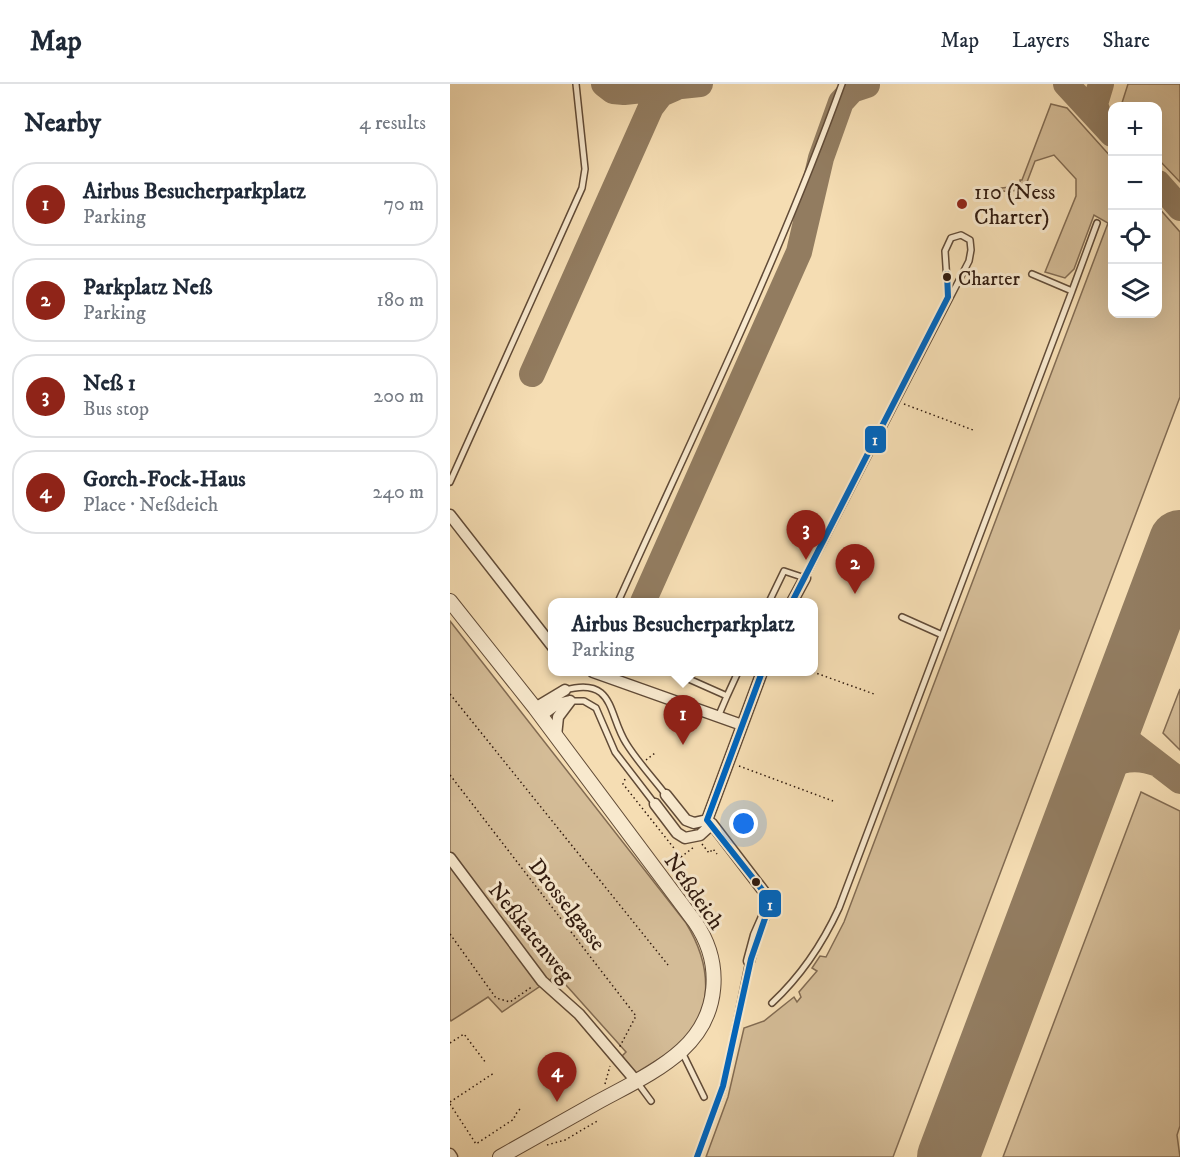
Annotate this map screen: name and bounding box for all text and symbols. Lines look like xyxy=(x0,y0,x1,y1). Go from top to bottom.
text: Map xyxy=(30,24,82,59)
text: Map xyxy=(940,28,979,54)
text: Layers xyxy=(1012,28,1070,54)
text: Share xyxy=(1103,28,1150,54)
map controls xyxy=(1108,102,1162,318)
button: + xyxy=(1108,102,1162,156)
text: Nearby xyxy=(24,107,101,140)
text: 4 results xyxy=(359,111,426,136)
button: − xyxy=(1108,156,1162,210)
text: Airbus Besucherparkplatz xyxy=(83,178,306,205)
place label: 110 (Ness Charter) xyxy=(974,179,1055,231)
text: 1 xyxy=(42,192,49,217)
text: 70 m xyxy=(383,192,424,217)
marker: 110 (Ness Charter) xyxy=(955,197,969,211)
text: Parking xyxy=(83,205,146,230)
button: locate xyxy=(1108,210,1162,264)
button: layers xyxy=(1108,264,1162,318)
place label: Charter xyxy=(958,267,1020,292)
marker: Charter xyxy=(941,271,953,283)
text: Parkplatz Neß xyxy=(83,274,212,301)
text: 2 xyxy=(41,288,50,313)
text: 180 m xyxy=(377,288,424,313)
text: Parking xyxy=(83,301,146,326)
text: Neß 1 xyxy=(83,370,136,397)
text: 3 xyxy=(42,384,49,409)
text: 200 m xyxy=(373,384,424,409)
text: Bus stop xyxy=(83,397,149,422)
line badge: 1 xyxy=(864,425,887,454)
text: 1 xyxy=(872,430,878,450)
text: Gorch-Fock-Haus xyxy=(83,466,246,493)
text: 4 xyxy=(40,480,51,505)
text: 240 m xyxy=(373,480,424,505)
text: Place · Neßdeich xyxy=(83,493,218,518)
pin: 3 xyxy=(786,510,826,560)
pin: 2 xyxy=(836,544,874,594)
popup xyxy=(548,598,818,676)
text: Airbus Besucherparkplatz xyxy=(572,611,794,638)
text: Parking xyxy=(572,638,634,663)
pin: 1 xyxy=(664,696,702,745)
your location xyxy=(729,809,758,838)
street label: Neßdeich xyxy=(658,849,730,936)
street label: Drosselgasse xyxy=(522,853,611,956)
unlabelled marker xyxy=(750,876,762,888)
street label: Neßkatenweg xyxy=(482,877,580,989)
line badge: 1 xyxy=(758,889,782,918)
text: 1 xyxy=(767,895,773,915)
pin: 4 xyxy=(538,1052,576,1102)

